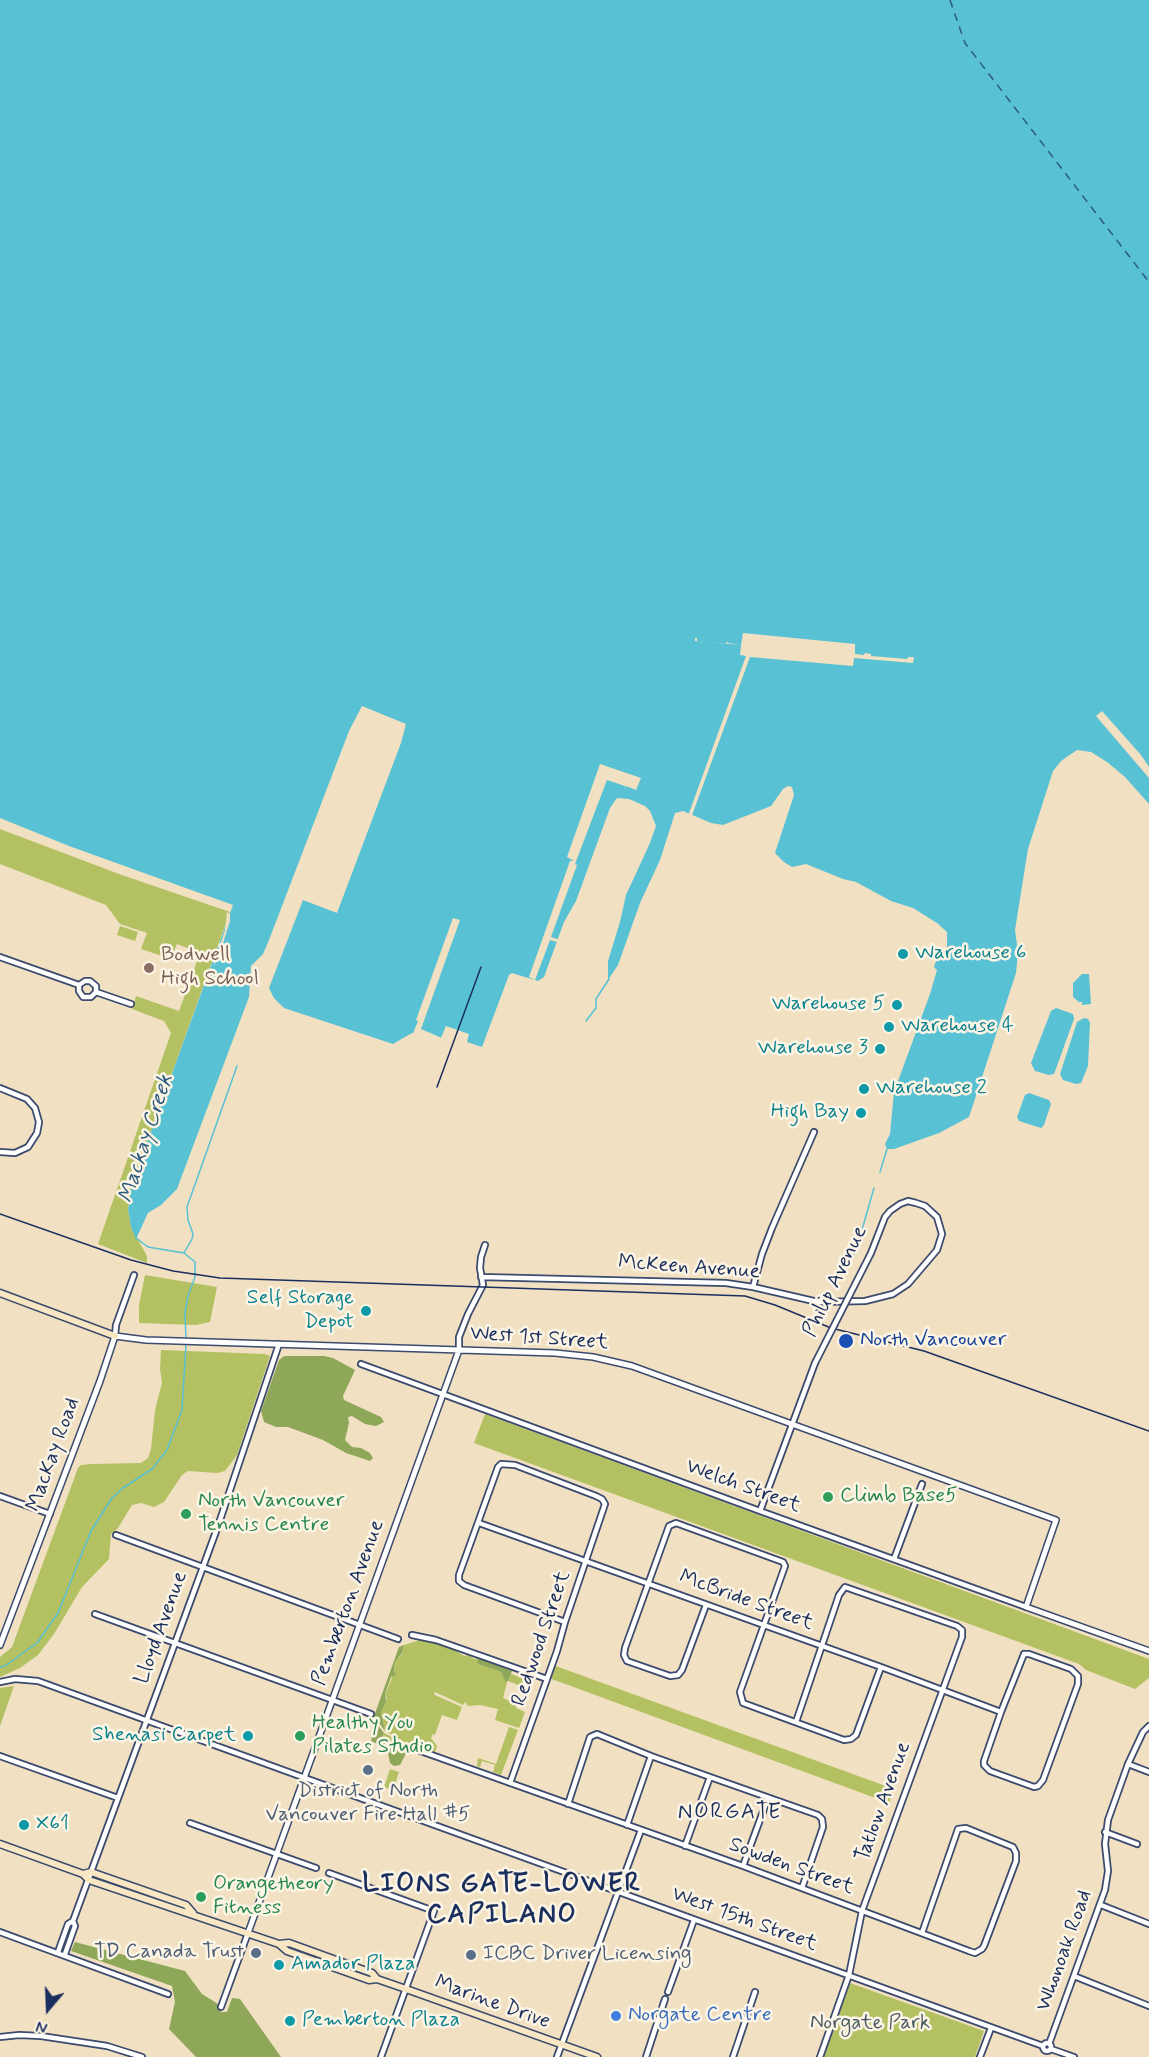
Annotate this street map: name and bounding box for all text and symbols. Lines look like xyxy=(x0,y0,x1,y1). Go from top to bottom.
place label: Warehouse 6 xyxy=(915,941,1026,967)
place label: Bodwell High School xyxy=(161,943,259,993)
marker: Warehouse 6 xyxy=(896,947,910,961)
marker: Bodwell High School xyxy=(142,961,156,975)
place label: Warehouse 5 xyxy=(772,992,885,1018)
marker: Warehouse 5 xyxy=(890,998,904,1012)
place label: Warehouse 4 xyxy=(901,1014,1014,1040)
marker: Warehouse 4 xyxy=(882,1020,896,1034)
place label: Warehouse 3 xyxy=(758,1036,868,1062)
marker: Warehouse 3 xyxy=(873,1042,887,1056)
water label: Mackay Creek xyxy=(114,1071,180,1207)
place label: Warehouse 2 xyxy=(876,1076,987,1102)
marker: Warehouse 2 xyxy=(857,1082,871,1096)
place label: High Bay xyxy=(771,1100,849,1126)
marker: High Bay xyxy=(854,1106,868,1120)
street label: Philip Avenue xyxy=(798,1222,874,1342)
street label: McKeen Avenue xyxy=(617,1250,761,1286)
place label: Self Storage Depot xyxy=(247,1286,354,1336)
marker: Self Storage Depot xyxy=(359,1304,373,1318)
street label: West 1st Street xyxy=(469,1322,609,1356)
place label: North Vancouver xyxy=(860,1328,1006,1354)
marker: North Vancouver xyxy=(837,1332,855,1350)
street label: MacKay Road xyxy=(22,1395,86,1515)
street label: Welch Street xyxy=(682,1455,804,1519)
place label: Climb Base5 xyxy=(840,1484,958,1510)
place label: North Vancouver Tennis Centre xyxy=(198,1489,344,1539)
marker: Climb Base5 xyxy=(821,1490,835,1504)
marker: North Vancouver Tennis Centre xyxy=(179,1507,193,1521)
street label: Pemberton Avenue xyxy=(307,1517,391,1689)
street label: McBride Street xyxy=(676,1565,816,1637)
street label: Lloyd Avenue xyxy=(130,1568,194,1688)
street label: Redwood Street xyxy=(507,1568,577,1710)
place label: Healthy You Pilates Studio xyxy=(312,1711,432,1761)
place label: Shenasi Carpet xyxy=(92,1723,236,1749)
marker: Shenasi Carpet xyxy=(241,1729,255,1743)
marker: Healthy You Pilates Studio xyxy=(293,1729,307,1743)
street label: Tatlow Avenue xyxy=(851,1739,917,1865)
marker: District of North Vancouver Fire Hall #5 xyxy=(361,1763,375,1777)
place label: District of North Vancouver Fire Hall #5 xyxy=(266,1779,470,1829)
district label: NORGATE xyxy=(677,1800,783,1826)
place label: X61 xyxy=(36,1812,69,1838)
marker: X61 xyxy=(17,1818,31,1832)
street label: Sowden Street xyxy=(725,1833,857,1901)
district label: LIONS GATE-LOWER CAPILANO xyxy=(356,1869,648,1932)
place label: Orangetheory Fitness xyxy=(213,1872,334,1922)
street label: West 15th Street xyxy=(668,1882,820,1958)
street label: Whonoak Road xyxy=(1031,1887,1099,2015)
marker: Orangetheory Fitness xyxy=(194,1890,208,1904)
place label: TD Canada Trust xyxy=(94,1940,244,1966)
place label: ICBC Driver Licensing xyxy=(483,1942,692,1968)
marker: TD Canada Trust xyxy=(249,1946,263,1960)
marker: ICBC Driver Licensing xyxy=(464,1948,478,1962)
place label: Amador Plaza xyxy=(291,1952,415,1978)
marker: Amador Plaza xyxy=(272,1958,286,1972)
street label: Marine Drive xyxy=(431,1970,553,2036)
north arrow xyxy=(18,1979,78,2039)
place label: Norgate Centre xyxy=(628,2003,771,2029)
place label: Pemberton Plaza xyxy=(302,2008,460,2034)
marker: Norgate Centre xyxy=(609,2009,623,2023)
park label: Norgate Park xyxy=(810,2011,930,2037)
marker: Pemberton Plaza xyxy=(283,2014,297,2028)
text: N xyxy=(34,2015,50,2038)

